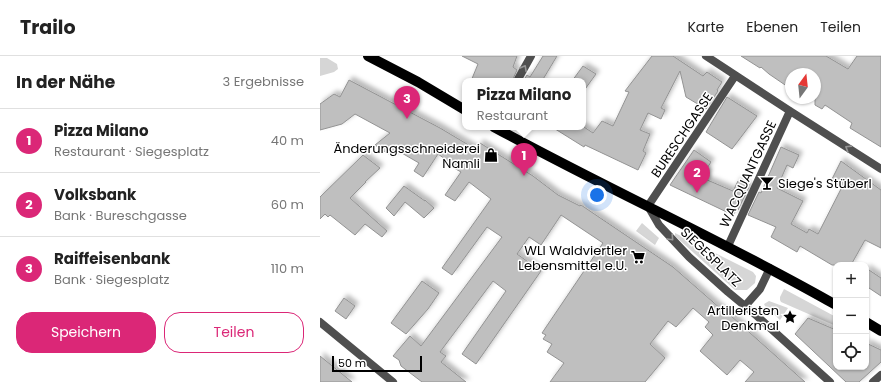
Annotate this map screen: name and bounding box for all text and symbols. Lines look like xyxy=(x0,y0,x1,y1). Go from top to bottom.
text: Trailo xyxy=(20,14,76,41)
text: Karte xyxy=(687,17,724,37)
text: Ebenen xyxy=(746,17,798,37)
text: Teilen xyxy=(820,17,861,37)
one-way arrow xyxy=(520,65,527,73)
north arrow xyxy=(785,68,821,104)
text: In der Nähe xyxy=(16,70,115,94)
text: 3 Ergebnisse xyxy=(223,72,304,91)
popup xyxy=(462,78,586,130)
text: Pizza Milano xyxy=(477,84,571,105)
pin: 3 xyxy=(394,86,420,119)
street label: BURESCHGASSE xyxy=(647,89,717,181)
text: Restaurant xyxy=(477,106,548,125)
street label: WACQUANTGASSE xyxy=(715,117,781,231)
text: Pizza Milano xyxy=(54,120,149,141)
text: 1 xyxy=(27,131,31,150)
text: 40 m xyxy=(271,131,304,150)
place label: Änderungsschneiderei Namli xyxy=(333,139,480,173)
text: Restaurant · Siegesplatz xyxy=(54,142,209,161)
pin: 1 xyxy=(511,143,537,176)
one-way arrow xyxy=(845,145,852,153)
shop icon: Änderungsschneiderei Namli xyxy=(483,147,499,163)
pin: 2 xyxy=(684,160,710,193)
place label: Siege's Stüberl xyxy=(778,174,872,193)
bar icon: Siege's Stüberl xyxy=(759,175,775,191)
text: Volksbank xyxy=(54,184,136,205)
your location xyxy=(587,185,607,205)
text: 2 xyxy=(25,195,33,214)
text: 60 m xyxy=(271,195,304,214)
text: Bank · Bureschgasse xyxy=(54,206,187,225)
street label: SIEGESPLATZ xyxy=(676,223,746,291)
one-way arrow xyxy=(666,233,674,241)
place label: WLI Waldviertler Lebensmittel e.U. xyxy=(518,241,627,275)
text: Raiffeisenbank xyxy=(54,248,170,269)
supermarket icon: WLI Waldviertler Lebensmittel e.U. xyxy=(630,249,646,265)
text: 3 xyxy=(25,259,33,278)
text: 110 m xyxy=(271,259,304,278)
map controls xyxy=(833,262,869,370)
button: + xyxy=(833,262,869,298)
text: Bank · Siegesplatz xyxy=(54,270,169,289)
button: − xyxy=(833,298,869,334)
place label: Artilleristen Denkmal xyxy=(707,301,779,335)
place icon: Artilleristen Denkmal xyxy=(782,309,798,325)
button: Speichern xyxy=(16,312,156,353)
button: Teilen xyxy=(164,312,304,353)
button: locate xyxy=(833,334,869,370)
scale bar xyxy=(332,354,422,373)
text: 50 m xyxy=(338,355,366,371)

